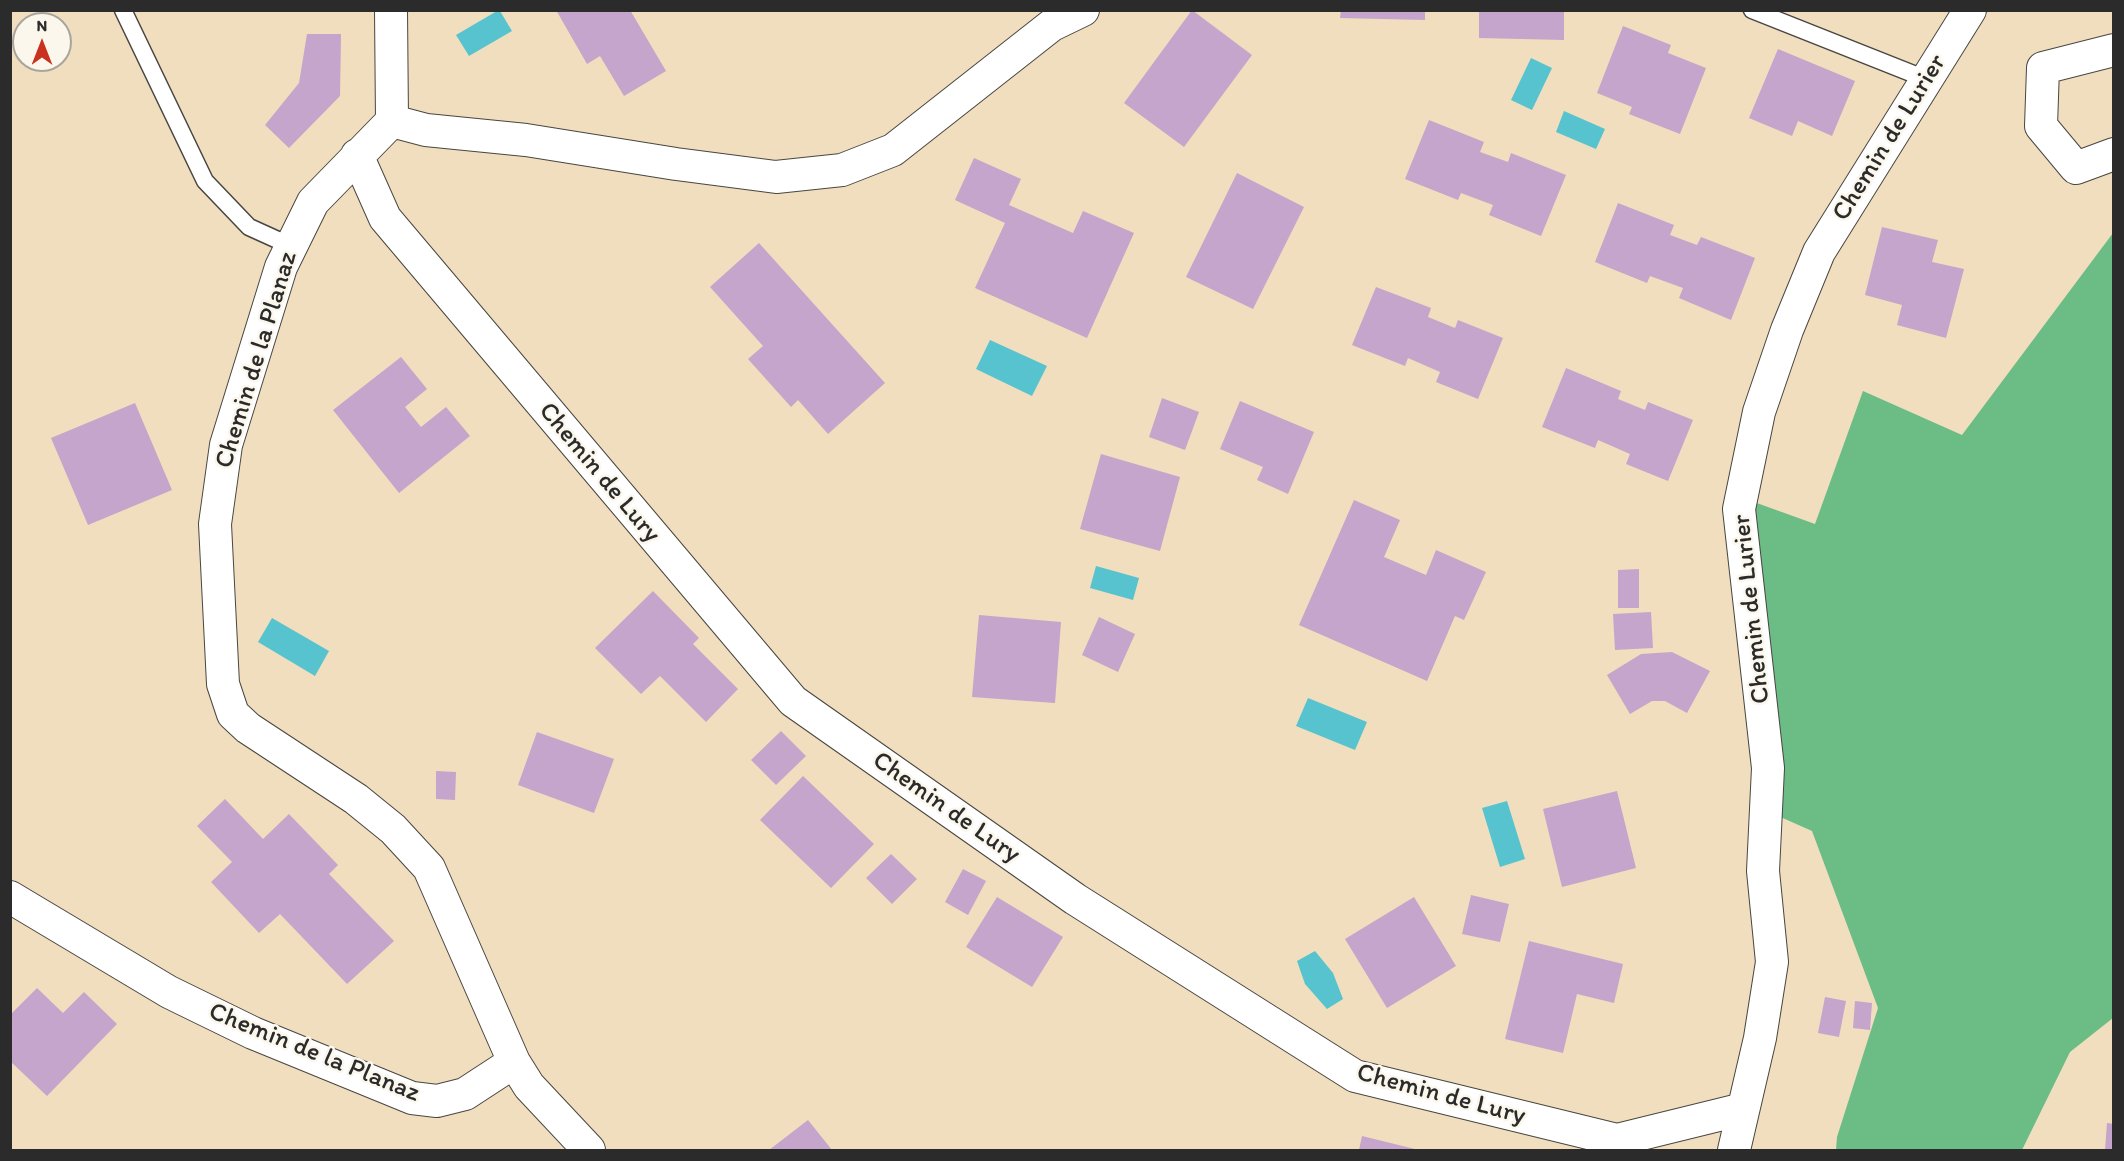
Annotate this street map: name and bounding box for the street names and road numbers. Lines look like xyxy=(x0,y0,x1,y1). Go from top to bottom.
street label: Chemin de Lurier xyxy=(1826,49,1954,227)
street label: Chemin de la Planaz xyxy=(209,248,305,472)
street label: Chemin de Lury xyxy=(531,396,667,550)
street label: Chemin de Lurier xyxy=(1727,513,1777,705)
street label: Chemin de Lury xyxy=(866,745,1026,871)
street label: Chemin de la Planaz xyxy=(204,996,424,1110)
street label: Chemin de Lury xyxy=(1353,1057,1529,1133)

